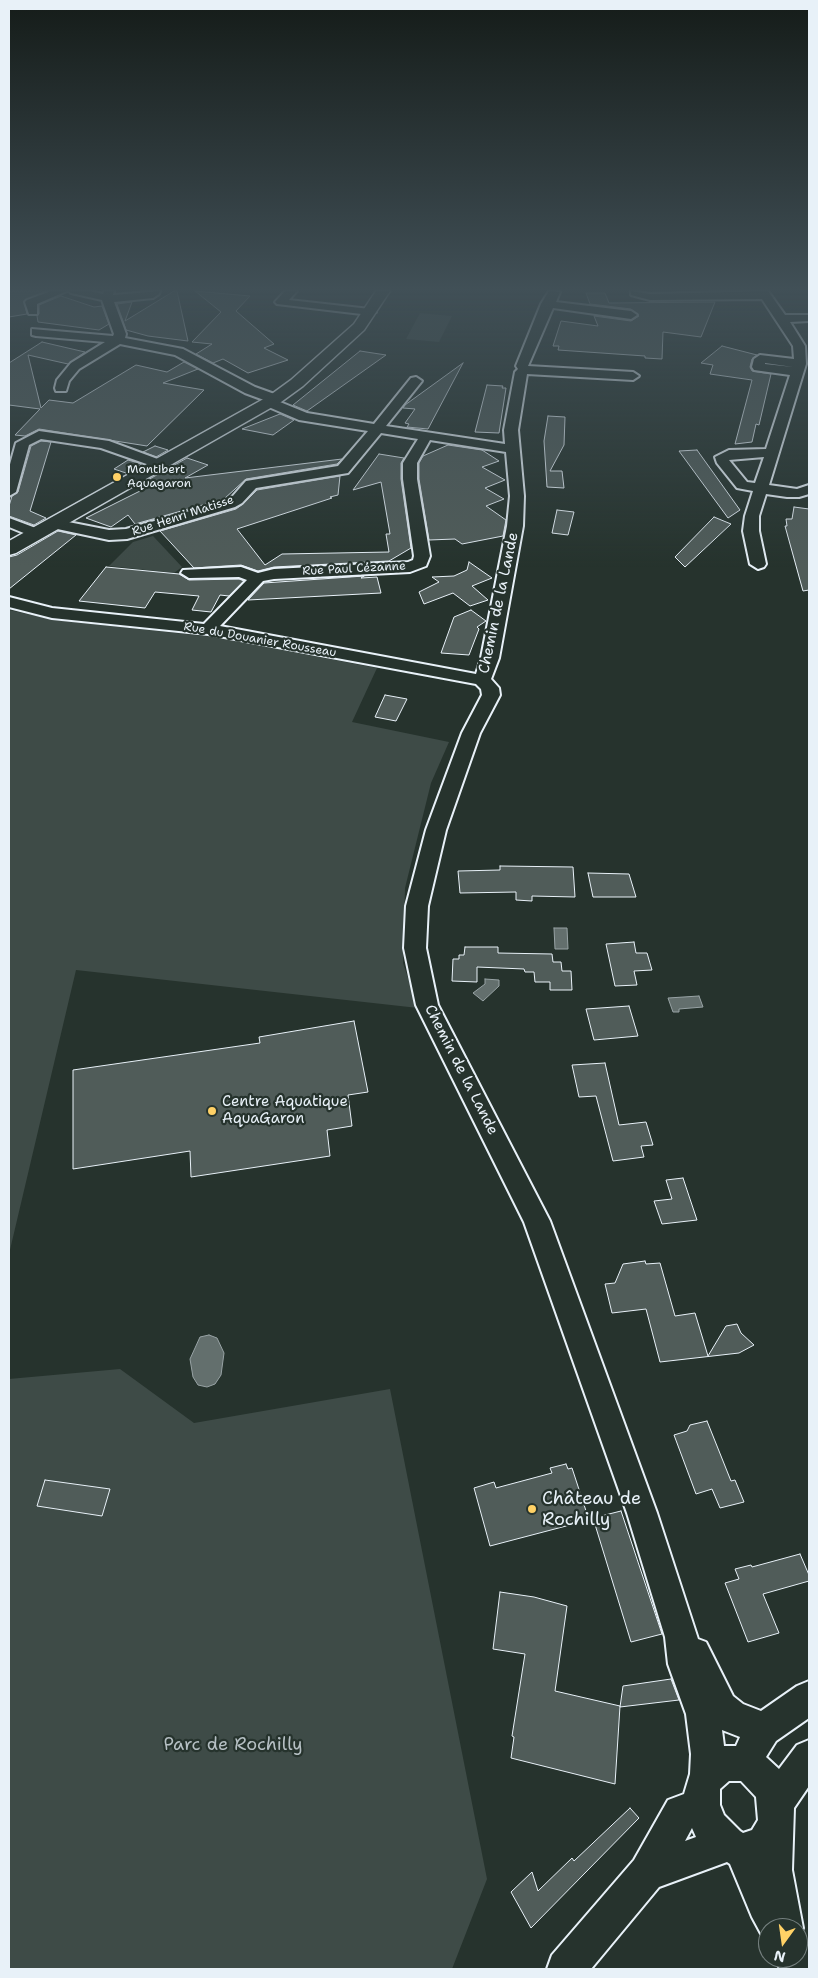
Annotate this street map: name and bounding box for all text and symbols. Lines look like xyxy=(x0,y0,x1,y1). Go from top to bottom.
place label: Montibert Aquagaron xyxy=(127,463,191,491)
marker: Montibert Aquagaron xyxy=(111,471,123,483)
street label: Rue Henri Matisse xyxy=(130,493,236,539)
street label: Chemin de la Lande xyxy=(475,531,523,675)
street label: Rue Paul Cézanne xyxy=(302,559,406,579)
street label: Rue du Douanier Rousseau xyxy=(183,619,337,661)
street label: Chemin de la Lande xyxy=(420,1002,502,1138)
place label: Centre Aquatique AquaGaron xyxy=(222,1093,348,1128)
marker: Centre Aquatique AquaGaron xyxy=(206,1105,218,1117)
place label: Château de Rochilly xyxy=(542,1488,641,1530)
marker: Château de Rochilly xyxy=(526,1503,538,1515)
park label: Parc de Rochilly xyxy=(164,1734,302,1756)
north arrow xyxy=(758,1918,808,1968)
text: N xyxy=(772,1947,787,1967)

